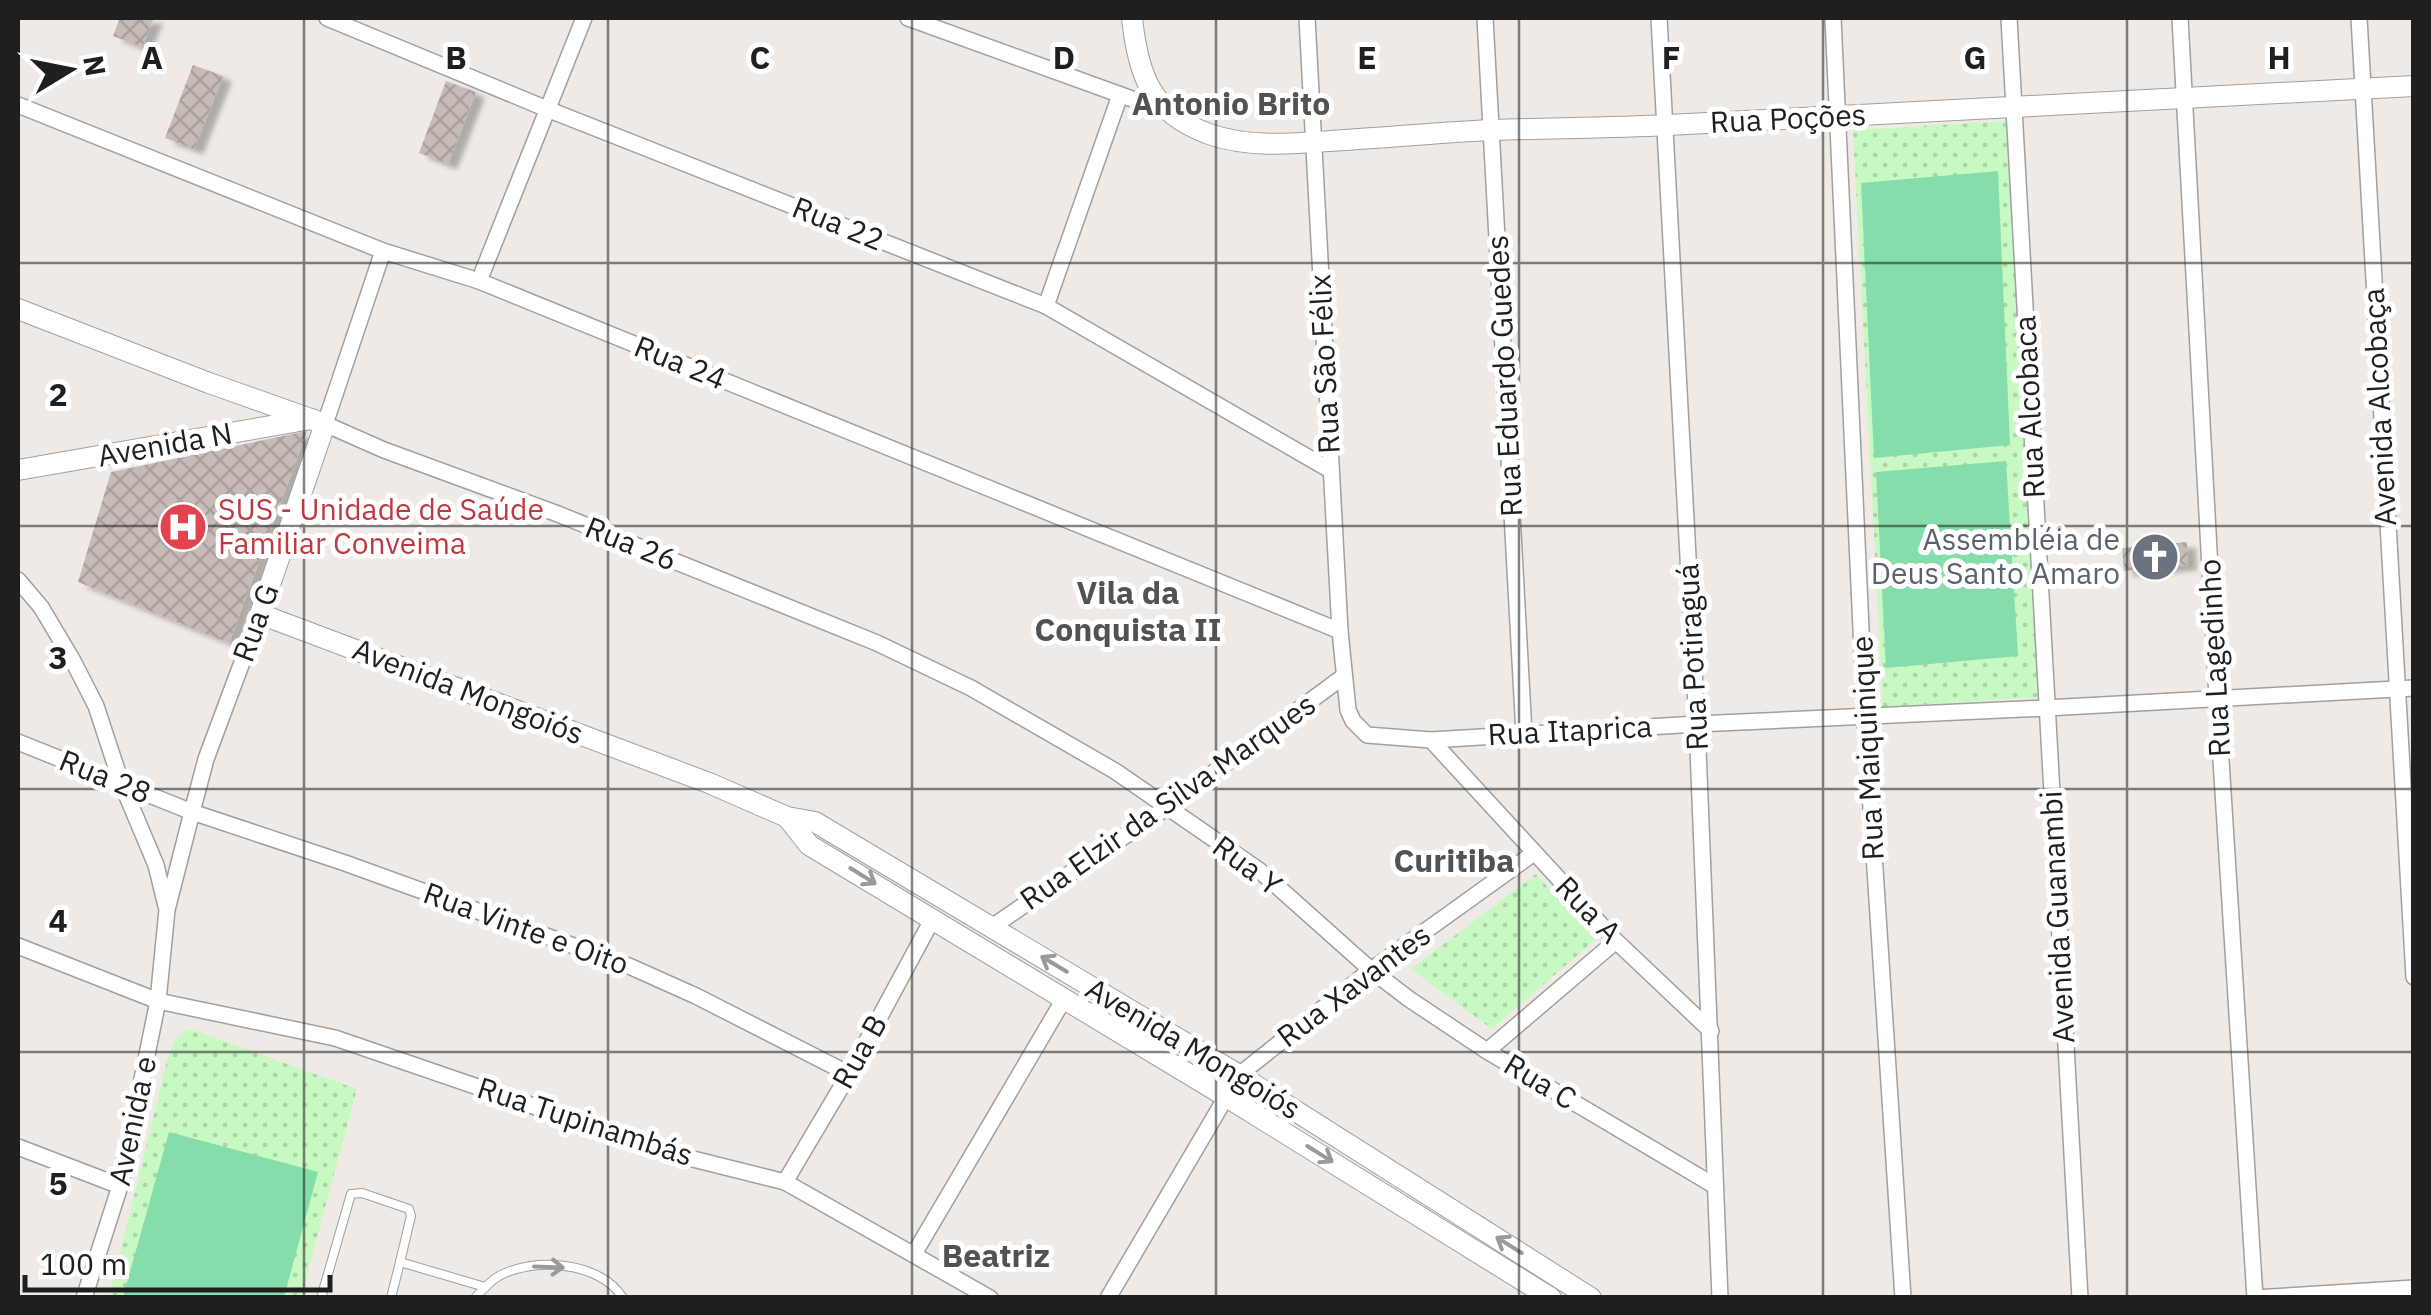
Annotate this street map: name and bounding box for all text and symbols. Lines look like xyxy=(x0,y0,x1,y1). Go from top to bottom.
north arrow xyxy=(20,20,120,120)
text: A xyxy=(141,36,163,78)
text: B xyxy=(445,36,467,78)
text: C xyxy=(750,36,770,78)
text: D xyxy=(1053,36,1075,78)
text: E xyxy=(1357,36,1377,78)
text: F xyxy=(1662,36,1680,78)
text: G xyxy=(1963,36,1987,78)
text: H xyxy=(2267,36,2291,78)
text: N xyxy=(75,52,115,79)
district label: Antonio Brito xyxy=(1132,82,1330,124)
street label: Rua Poções xyxy=(1709,94,1867,141)
street label: Rua 22 xyxy=(787,187,890,259)
street label: Rua Eduardo Guedes xyxy=(1477,234,1530,518)
street label: Rua São Félix xyxy=(1299,273,1348,455)
street label: Avenida Alcobaça xyxy=(2353,287,2404,527)
street label: Rua Alcobaca xyxy=(2004,315,2053,499)
street label: Rua 24 xyxy=(629,326,732,398)
text: 2 xyxy=(48,373,68,415)
street label: Avenida N xyxy=(94,413,235,475)
place label: SUS - Unidade de Saúde Familiar Conveima xyxy=(218,489,544,562)
hospital icon: SUS - Unidade de Saúde Familiar Conveima xyxy=(157,501,209,553)
street label: Rua 26 xyxy=(580,507,683,579)
place label: Assembléia de Deus Santo Amaro xyxy=(1871,519,2120,592)
church icon: Assembléia de Deus Santo Amaro xyxy=(2129,531,2181,583)
street label: Rua Lagedinho xyxy=(2189,558,2238,758)
street label: Rua Potiraguá xyxy=(1667,562,1716,752)
district label: Vila da Conquista II xyxy=(1034,571,1222,650)
street label: Rua G xyxy=(223,578,287,667)
street label: Avenida Mongoiós xyxy=(348,629,590,753)
street label: Rua Maiquinique xyxy=(1841,635,1892,861)
text: 3 xyxy=(48,636,68,678)
street label: Rua Elzir da Silva Marques xyxy=(1012,684,1323,918)
street label: Rua Itaprica xyxy=(1487,706,1653,753)
street label: Rua 28 xyxy=(54,740,157,812)
street label: Avenida Guanambi xyxy=(2030,790,2083,1044)
street label: Rua Y xyxy=(1205,826,1291,904)
district label: Curitiba xyxy=(1393,839,1515,881)
one-way arrow xyxy=(848,866,877,887)
street label: Rua A xyxy=(1548,867,1630,951)
street label: Rua Vinte e Oito xyxy=(419,872,634,983)
text: 4 xyxy=(48,899,68,941)
street label: Rua Xavantes xyxy=(1269,914,1438,1055)
one-way arrow xyxy=(1040,954,1069,974)
street label: Avenida Mongoiós xyxy=(1079,968,1308,1127)
street label: Rua B xyxy=(822,1007,895,1095)
street label: Rua C xyxy=(1497,1044,1584,1118)
street label: Avenida e xyxy=(99,1052,164,1189)
street label: Rua Tupinambás xyxy=(473,1067,698,1174)
one-way arrow xyxy=(1305,1144,1334,1165)
text: 5 xyxy=(48,1162,68,1204)
scale bar xyxy=(25,1230,330,1292)
district label: Beatriz xyxy=(942,1234,1050,1276)
one-way arrow xyxy=(1495,1235,1524,1256)
text: 100 m xyxy=(40,1244,127,1283)
one-way arrow xyxy=(532,1257,564,1276)

